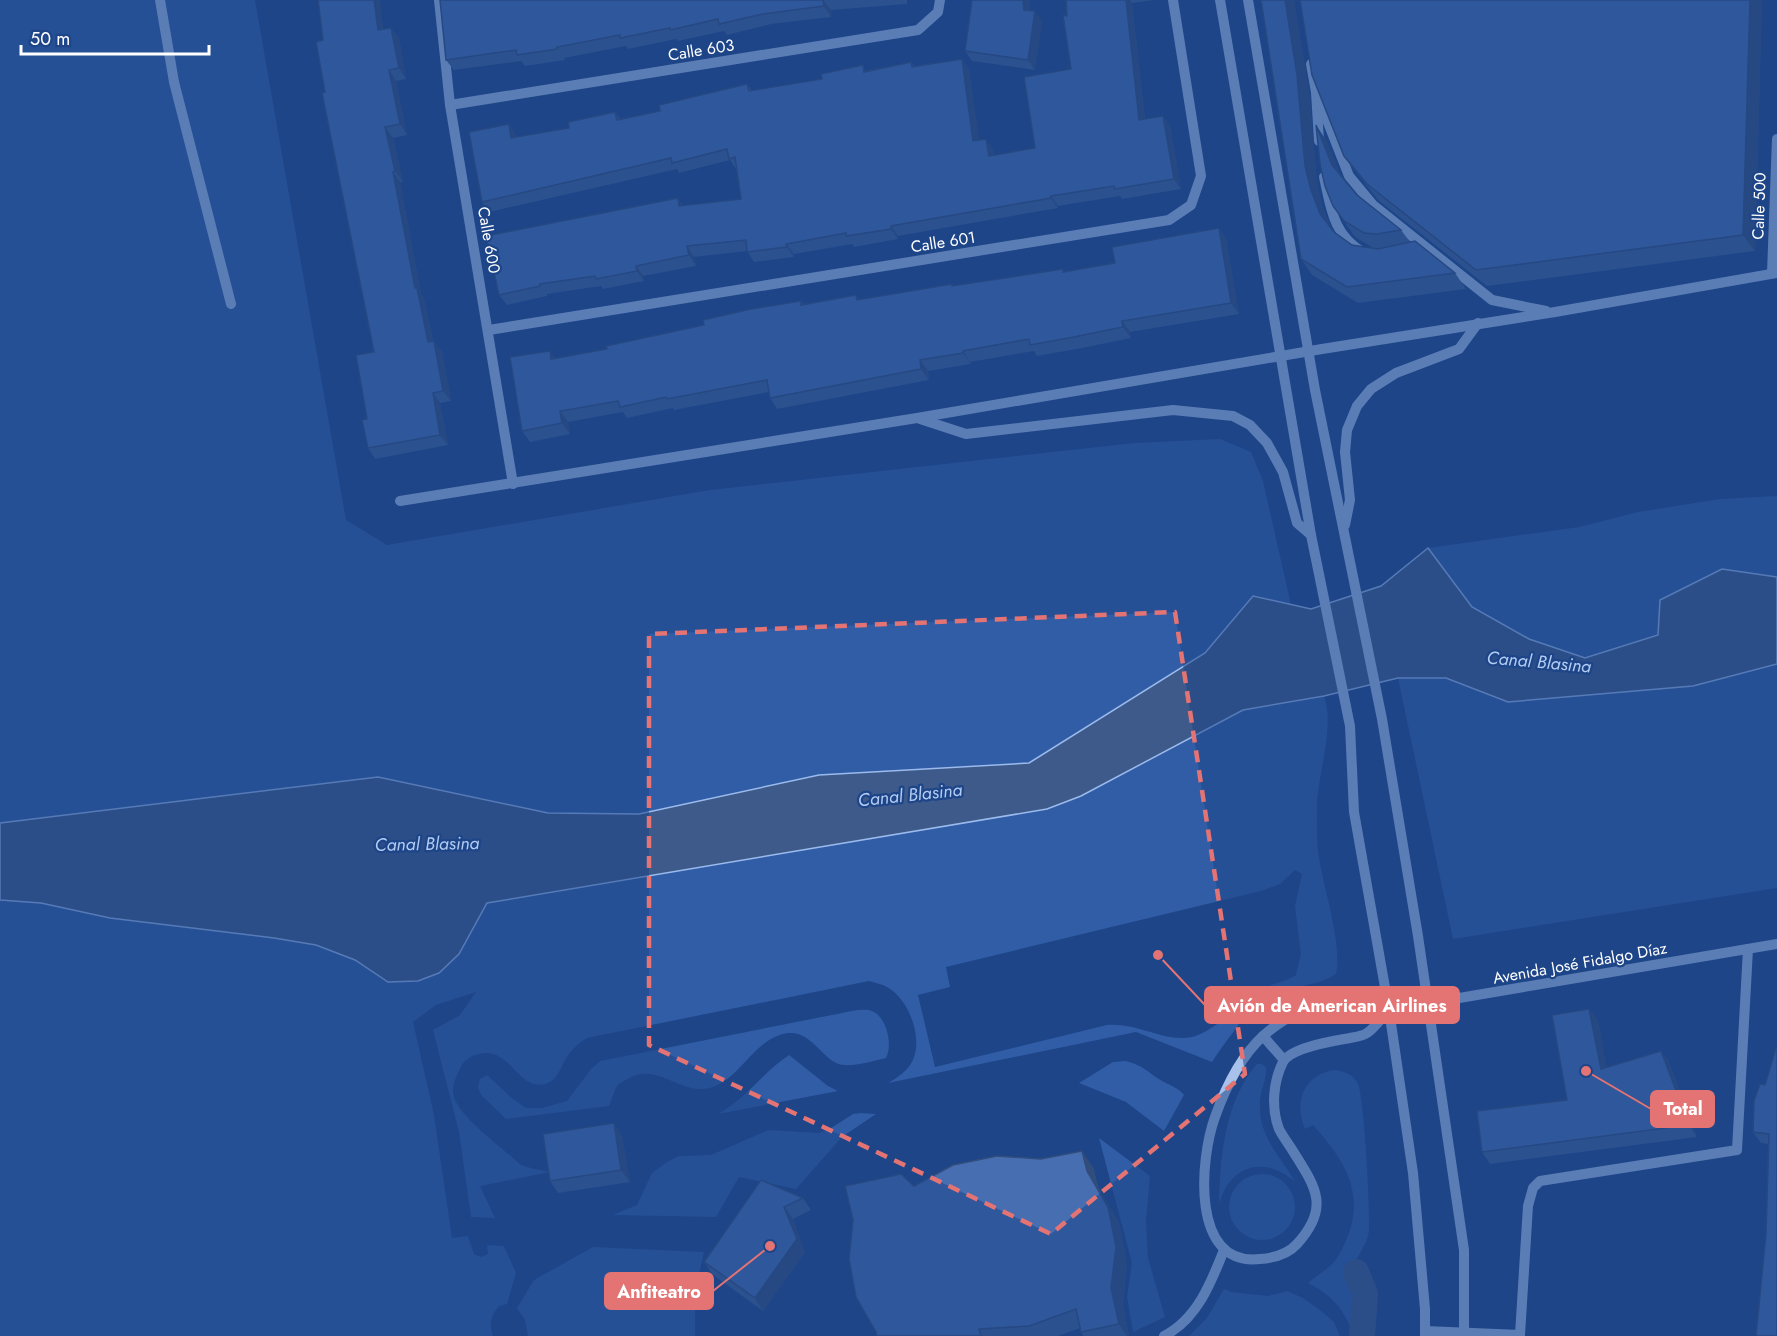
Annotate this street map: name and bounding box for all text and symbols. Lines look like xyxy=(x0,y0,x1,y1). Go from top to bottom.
scale bar xyxy=(21,18,208,56)
text: 50 m xyxy=(30,26,70,52)
street label: Calle 603 xyxy=(666,33,736,67)
street label: Calle 500 xyxy=(1746,172,1772,240)
street label: Calle 600 xyxy=(472,205,506,275)
street label: Calle 601 xyxy=(909,226,977,258)
water label: Canal Blasina xyxy=(1486,644,1592,680)
water label: Canal Blasina xyxy=(856,777,964,813)
water label: Canal Blasina xyxy=(374,830,480,858)
street label: Avenida José Fidalgo Díaz xyxy=(1491,936,1670,990)
callout: Avión de American Airlines xyxy=(1205,987,1459,1023)
text: Avión de American Airlines xyxy=(1216,993,1447,1019)
callout: Total xyxy=(1651,1091,1714,1127)
text: Total xyxy=(1663,1096,1703,1122)
callout: Anfiteatro xyxy=(605,1273,713,1309)
text: Anfiteatro xyxy=(616,1279,701,1305)

